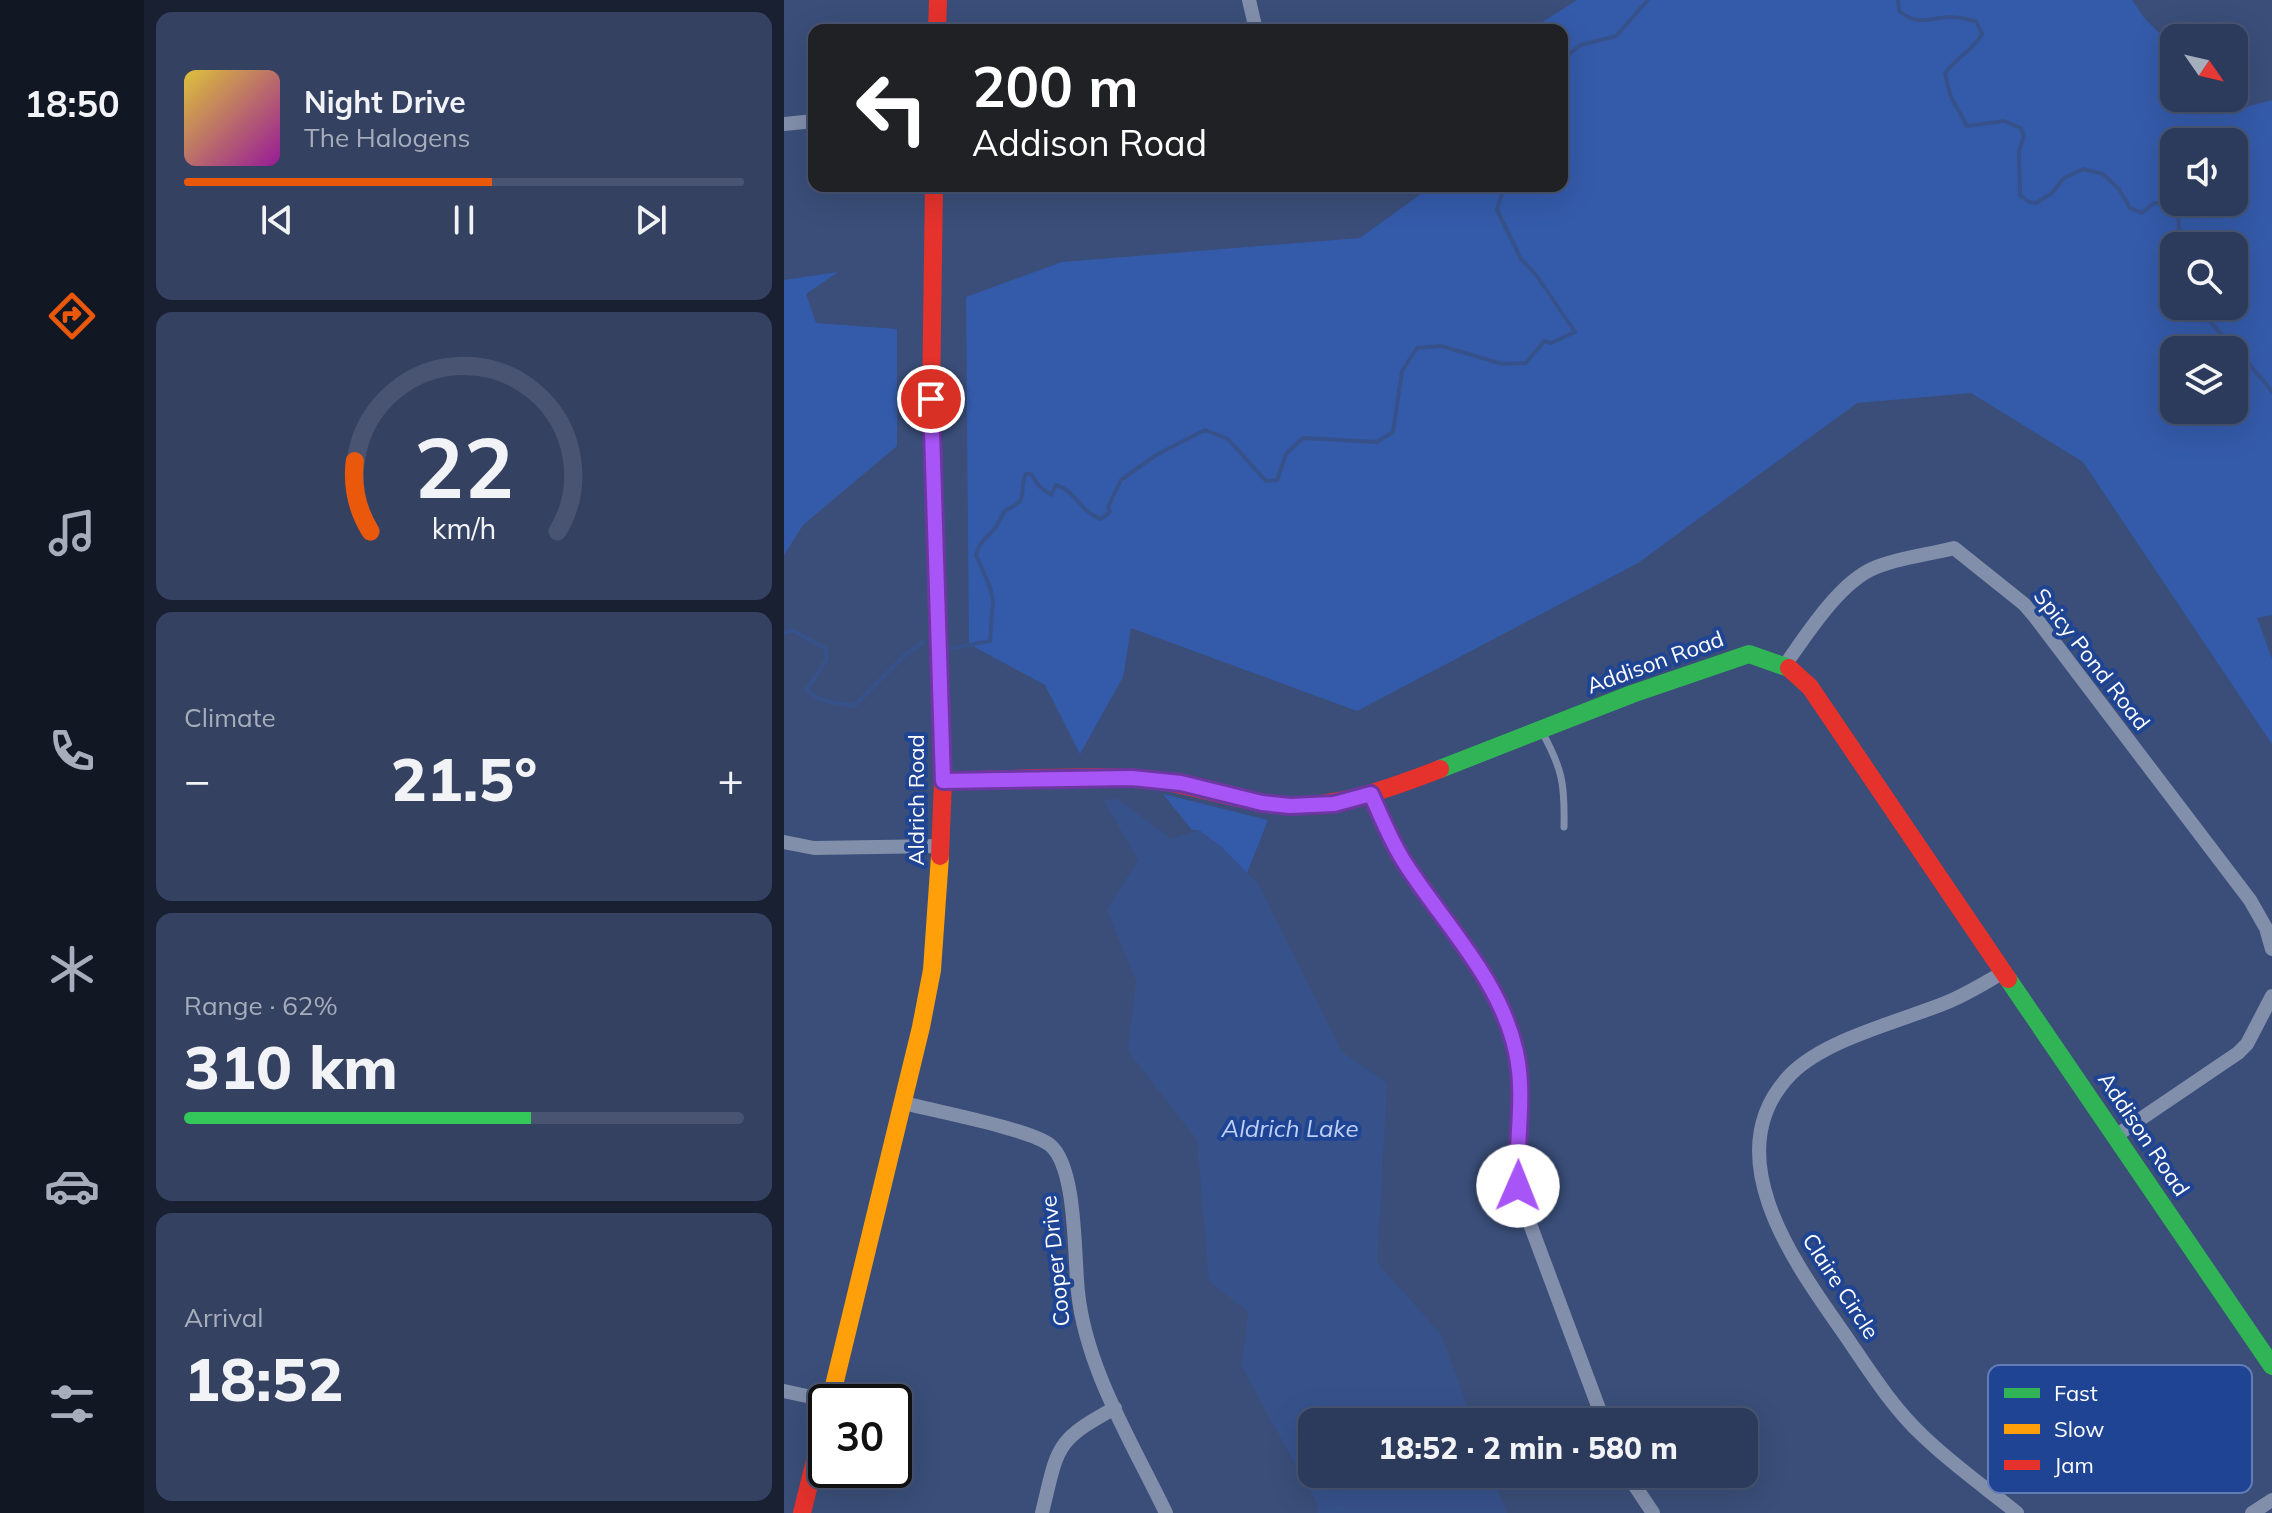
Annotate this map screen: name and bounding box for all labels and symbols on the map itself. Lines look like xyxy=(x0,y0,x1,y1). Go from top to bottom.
north arrow xyxy=(2160,24,2248,112)
pin xyxy=(897,365,965,433)
street label: Spicy Pond Road xyxy=(2028,582,2156,736)
street label: Addison Road xyxy=(1583,624,1727,700)
street label: Aldrich Road xyxy=(902,734,930,866)
street label: Addison Road xyxy=(2092,1067,2196,1201)
water label: Aldrich Lake xyxy=(1221,1113,1358,1143)
position arrow xyxy=(1476,1144,1560,1228)
street label: Cooper Drive xyxy=(1034,1194,1076,1328)
street label: Claire Circle xyxy=(1796,1228,1886,1344)
legend xyxy=(1988,1365,2252,1493)
text: Fast xyxy=(2054,1379,2098,1407)
speed limit sign: 30 xyxy=(808,1384,912,1488)
text: Slow xyxy=(2054,1415,2104,1443)
text: Jam xyxy=(2054,1451,2094,1479)

